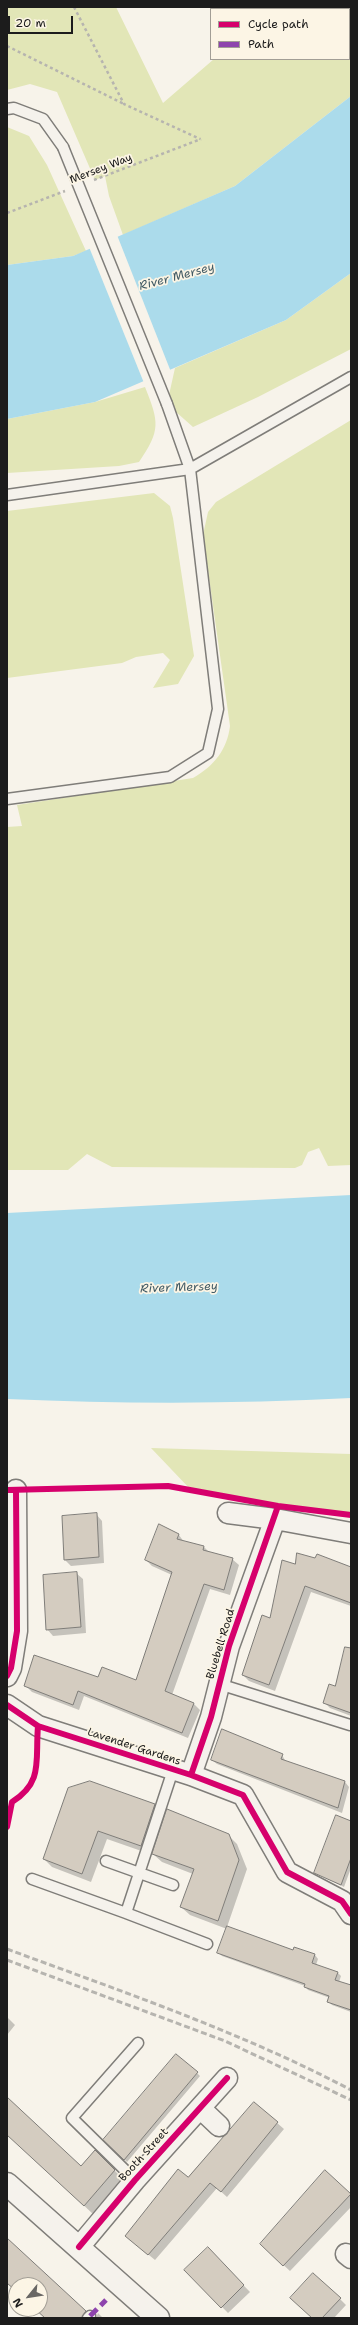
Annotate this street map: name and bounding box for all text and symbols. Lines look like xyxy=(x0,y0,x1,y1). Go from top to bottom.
scale bar xyxy=(10,8,75,34)
legend xyxy=(210,8,350,60)
text: 20 m xyxy=(15,15,46,31)
text: Cycle path xyxy=(248,16,309,32)
text: Path xyxy=(248,36,274,52)
street label: Mersey Way xyxy=(68,151,134,187)
water label: River Mersey xyxy=(138,260,216,294)
water label: River Mersey xyxy=(140,1279,218,1297)
street label: Bluebell Road xyxy=(204,1607,238,1681)
street label: Lavender Gardens xyxy=(86,1726,182,1768)
street label: Booth Street xyxy=(117,2126,171,2184)
north arrow xyxy=(8,2277,48,2317)
text: N xyxy=(9,2295,27,2310)

